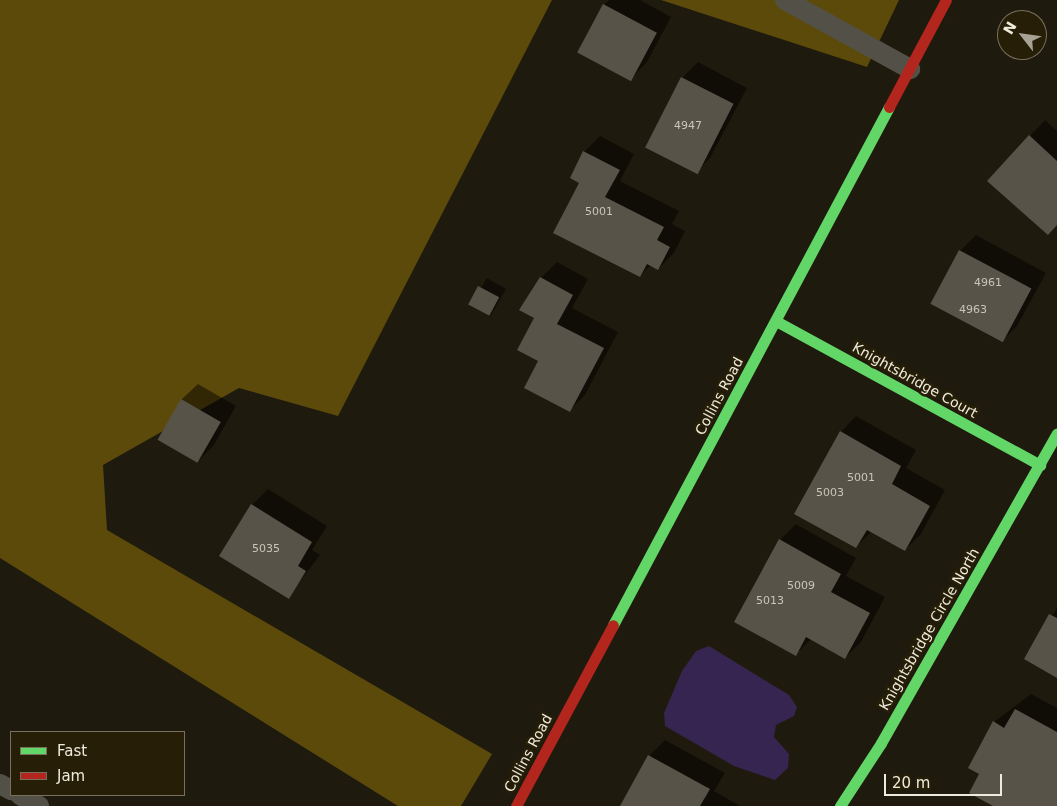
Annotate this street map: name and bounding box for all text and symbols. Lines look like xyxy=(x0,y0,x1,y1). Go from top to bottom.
north arrow xyxy=(997,10,1047,60)
text: N xyxy=(1000,19,1020,37)
house number: 4947 xyxy=(674,119,702,133)
house number: 5001 xyxy=(585,205,613,219)
house number: 4961 xyxy=(974,276,1002,290)
house number: 4963 xyxy=(959,303,987,317)
street label: Knightsbridge Court xyxy=(850,339,980,421)
street label: Collins Road xyxy=(691,354,747,438)
house number: 5001 xyxy=(847,471,875,485)
house number: 5003 xyxy=(816,486,844,500)
house number: 5035 xyxy=(252,542,280,556)
street label: Knightsbridge Circle North xyxy=(876,545,982,713)
house number: 5009 xyxy=(787,579,815,593)
house number: 5013 xyxy=(756,594,784,608)
street label: Collins Road xyxy=(500,711,556,795)
legend xyxy=(10,731,185,796)
text: Fast xyxy=(57,742,87,760)
scale bar xyxy=(887,764,1004,796)
text: Jam xyxy=(57,767,85,785)
text: 20 m xyxy=(892,774,930,792)

